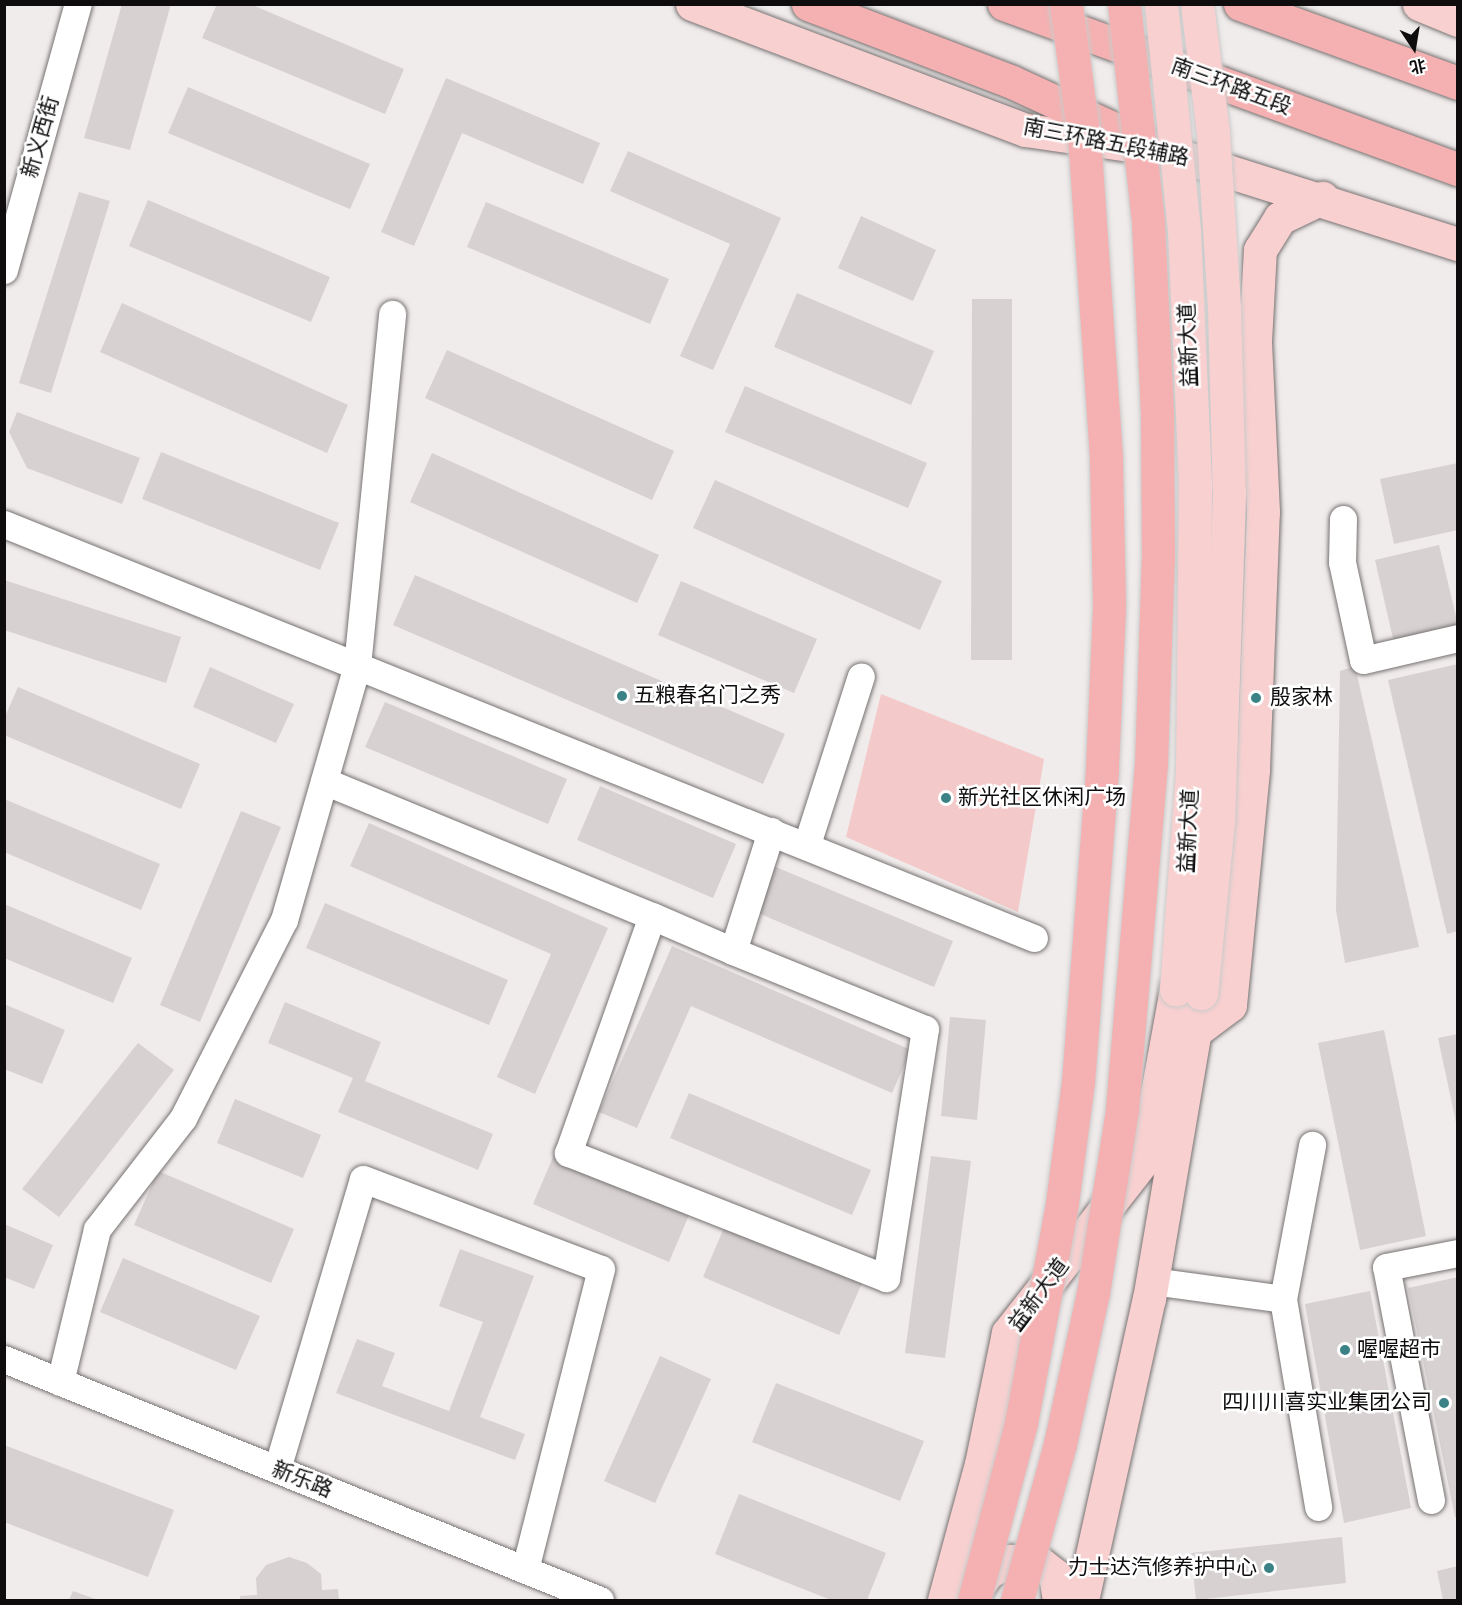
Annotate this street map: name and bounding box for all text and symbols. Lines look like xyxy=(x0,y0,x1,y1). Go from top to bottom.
north arrow xyxy=(1384,18,1444,78)
street label: 南三环路五段 xyxy=(1167,54,1295,120)
text: 北 xyxy=(1408,56,1427,75)
street label: 新义西街 xyxy=(17,93,65,181)
street label: 南三环路五段辅路 xyxy=(1021,115,1191,171)
street label: 益新大道 xyxy=(1175,303,1203,387)
place label: 五粮春名门之秀 xyxy=(634,683,781,709)
place label: 殷家林 xyxy=(1270,685,1333,711)
marker: 五粮春名门之秀 xyxy=(615,689,629,703)
marker: 殷家林 xyxy=(1247,689,1265,707)
place label: 新光社区休闲广场 xyxy=(958,785,1126,811)
street label: 益新大道 xyxy=(1174,788,1204,874)
marker: 新光社区休闲广场 xyxy=(939,791,953,805)
street label: 益新大道 xyxy=(1004,1254,1074,1336)
place label: 喔喔超市 xyxy=(1357,1337,1441,1363)
marker: 喔喔超市 xyxy=(1338,1343,1352,1357)
place label: 四川川喜实业集团公司 xyxy=(1222,1390,1432,1416)
marker: 四川川喜实业集团公司 xyxy=(1437,1396,1451,1410)
street label: 新乐路 xyxy=(268,1457,336,1503)
place label: 力士达汽修养护中心 xyxy=(1068,1555,1257,1581)
marker: 力士达汽修养护中心 xyxy=(1262,1561,1276,1575)

